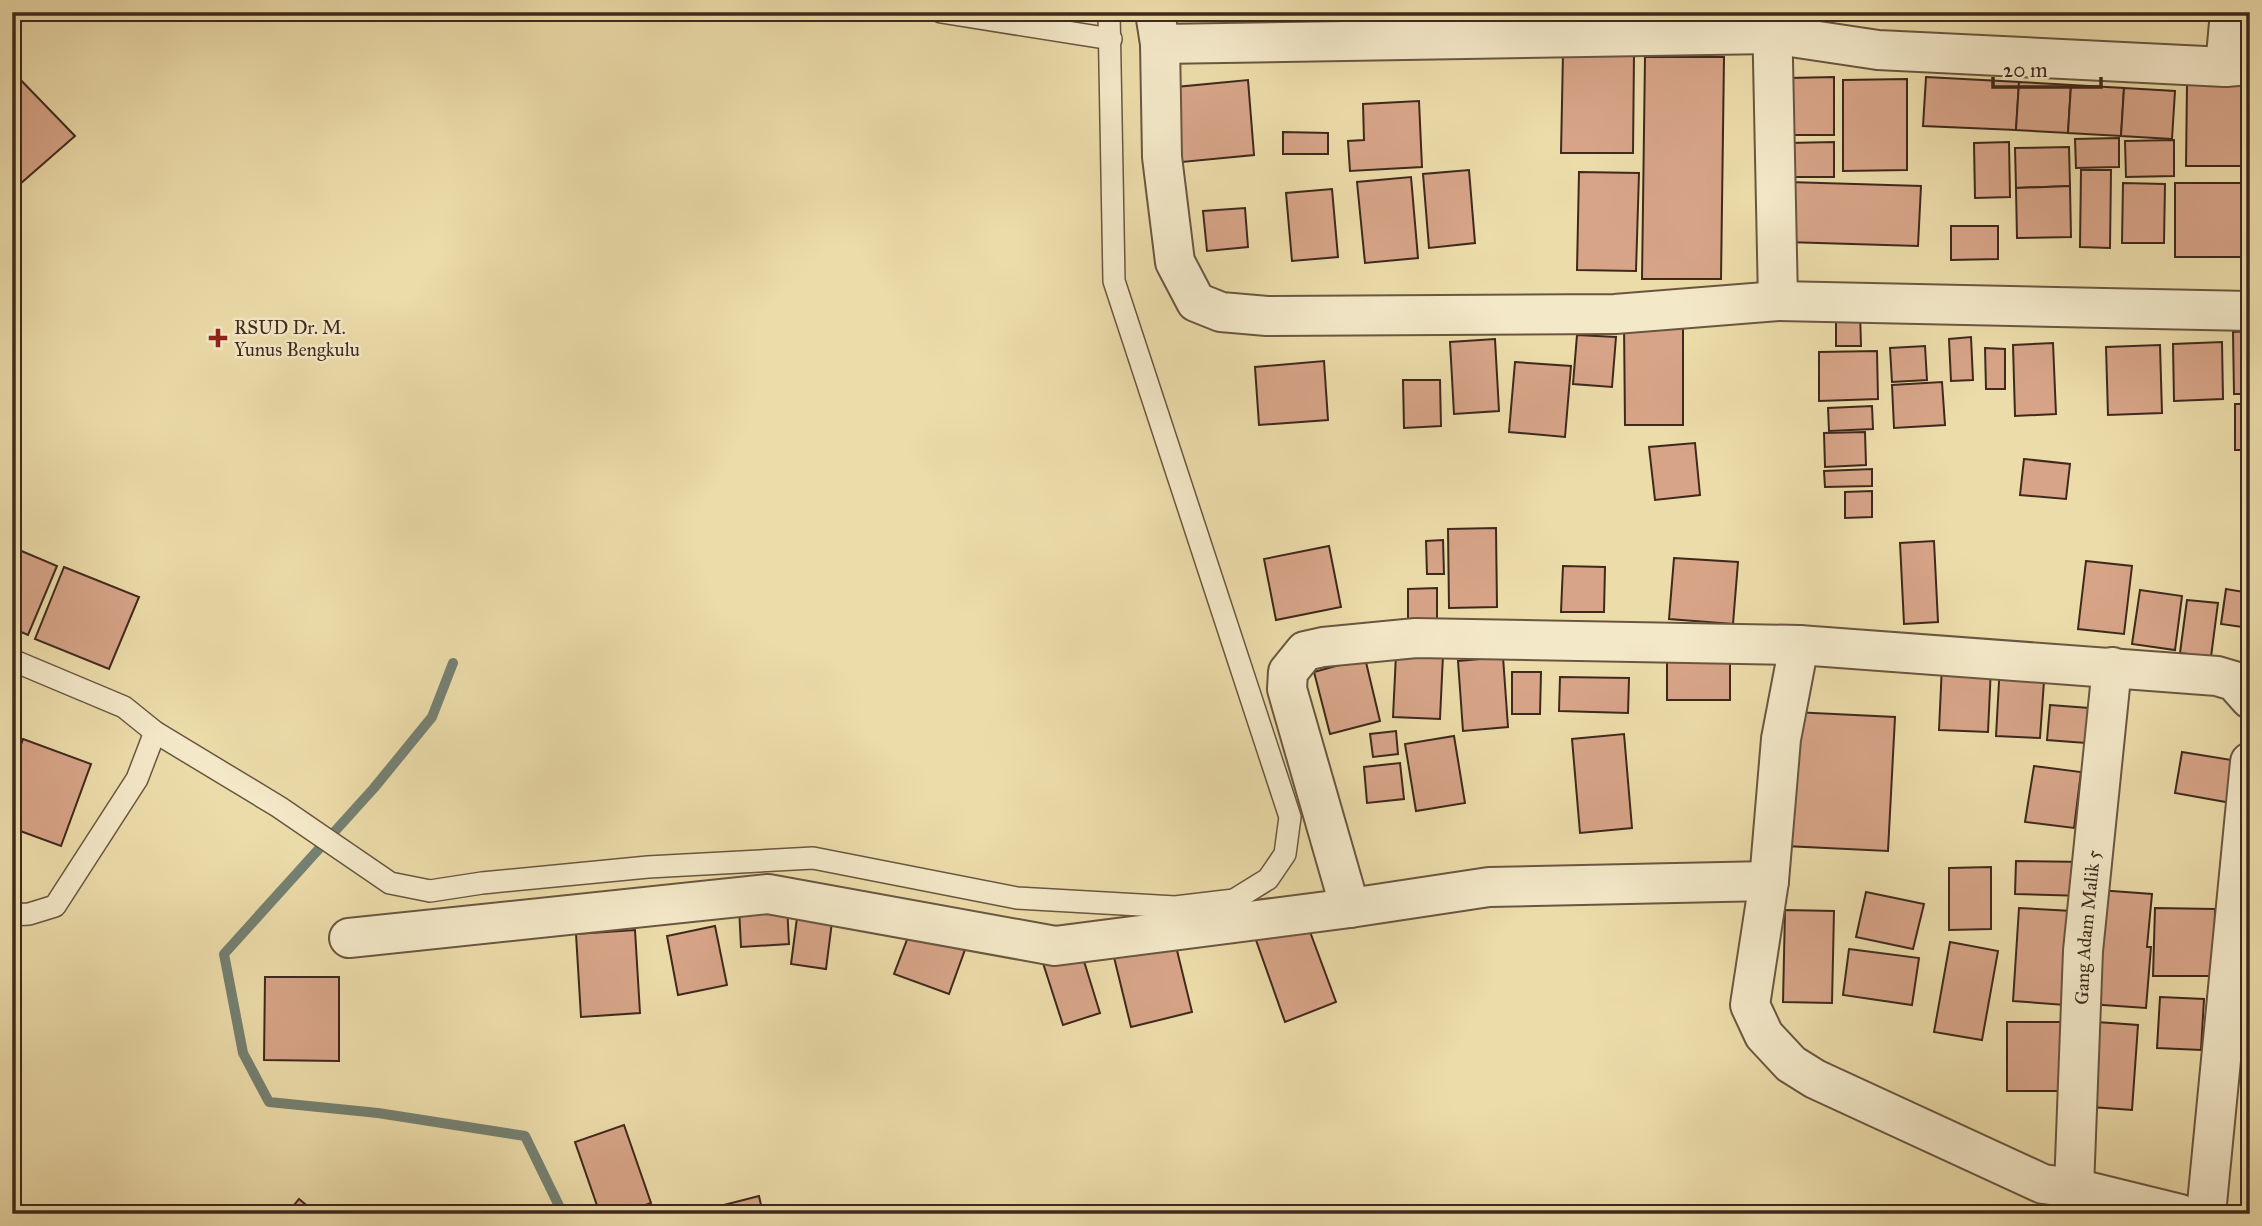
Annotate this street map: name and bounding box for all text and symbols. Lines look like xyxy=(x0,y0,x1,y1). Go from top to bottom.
scale bar xyxy=(1993,46,2101,90)
text: 20 m xyxy=(2003,57,2048,83)
place label: RSUD Dr. M. Yunus Bengkulu xyxy=(234,316,360,362)
marker: RSUD Dr. M. Yunus Bengkulu xyxy=(208,328,228,348)
street label: Gang Adam Malik 5 xyxy=(2070,849,2105,1005)

